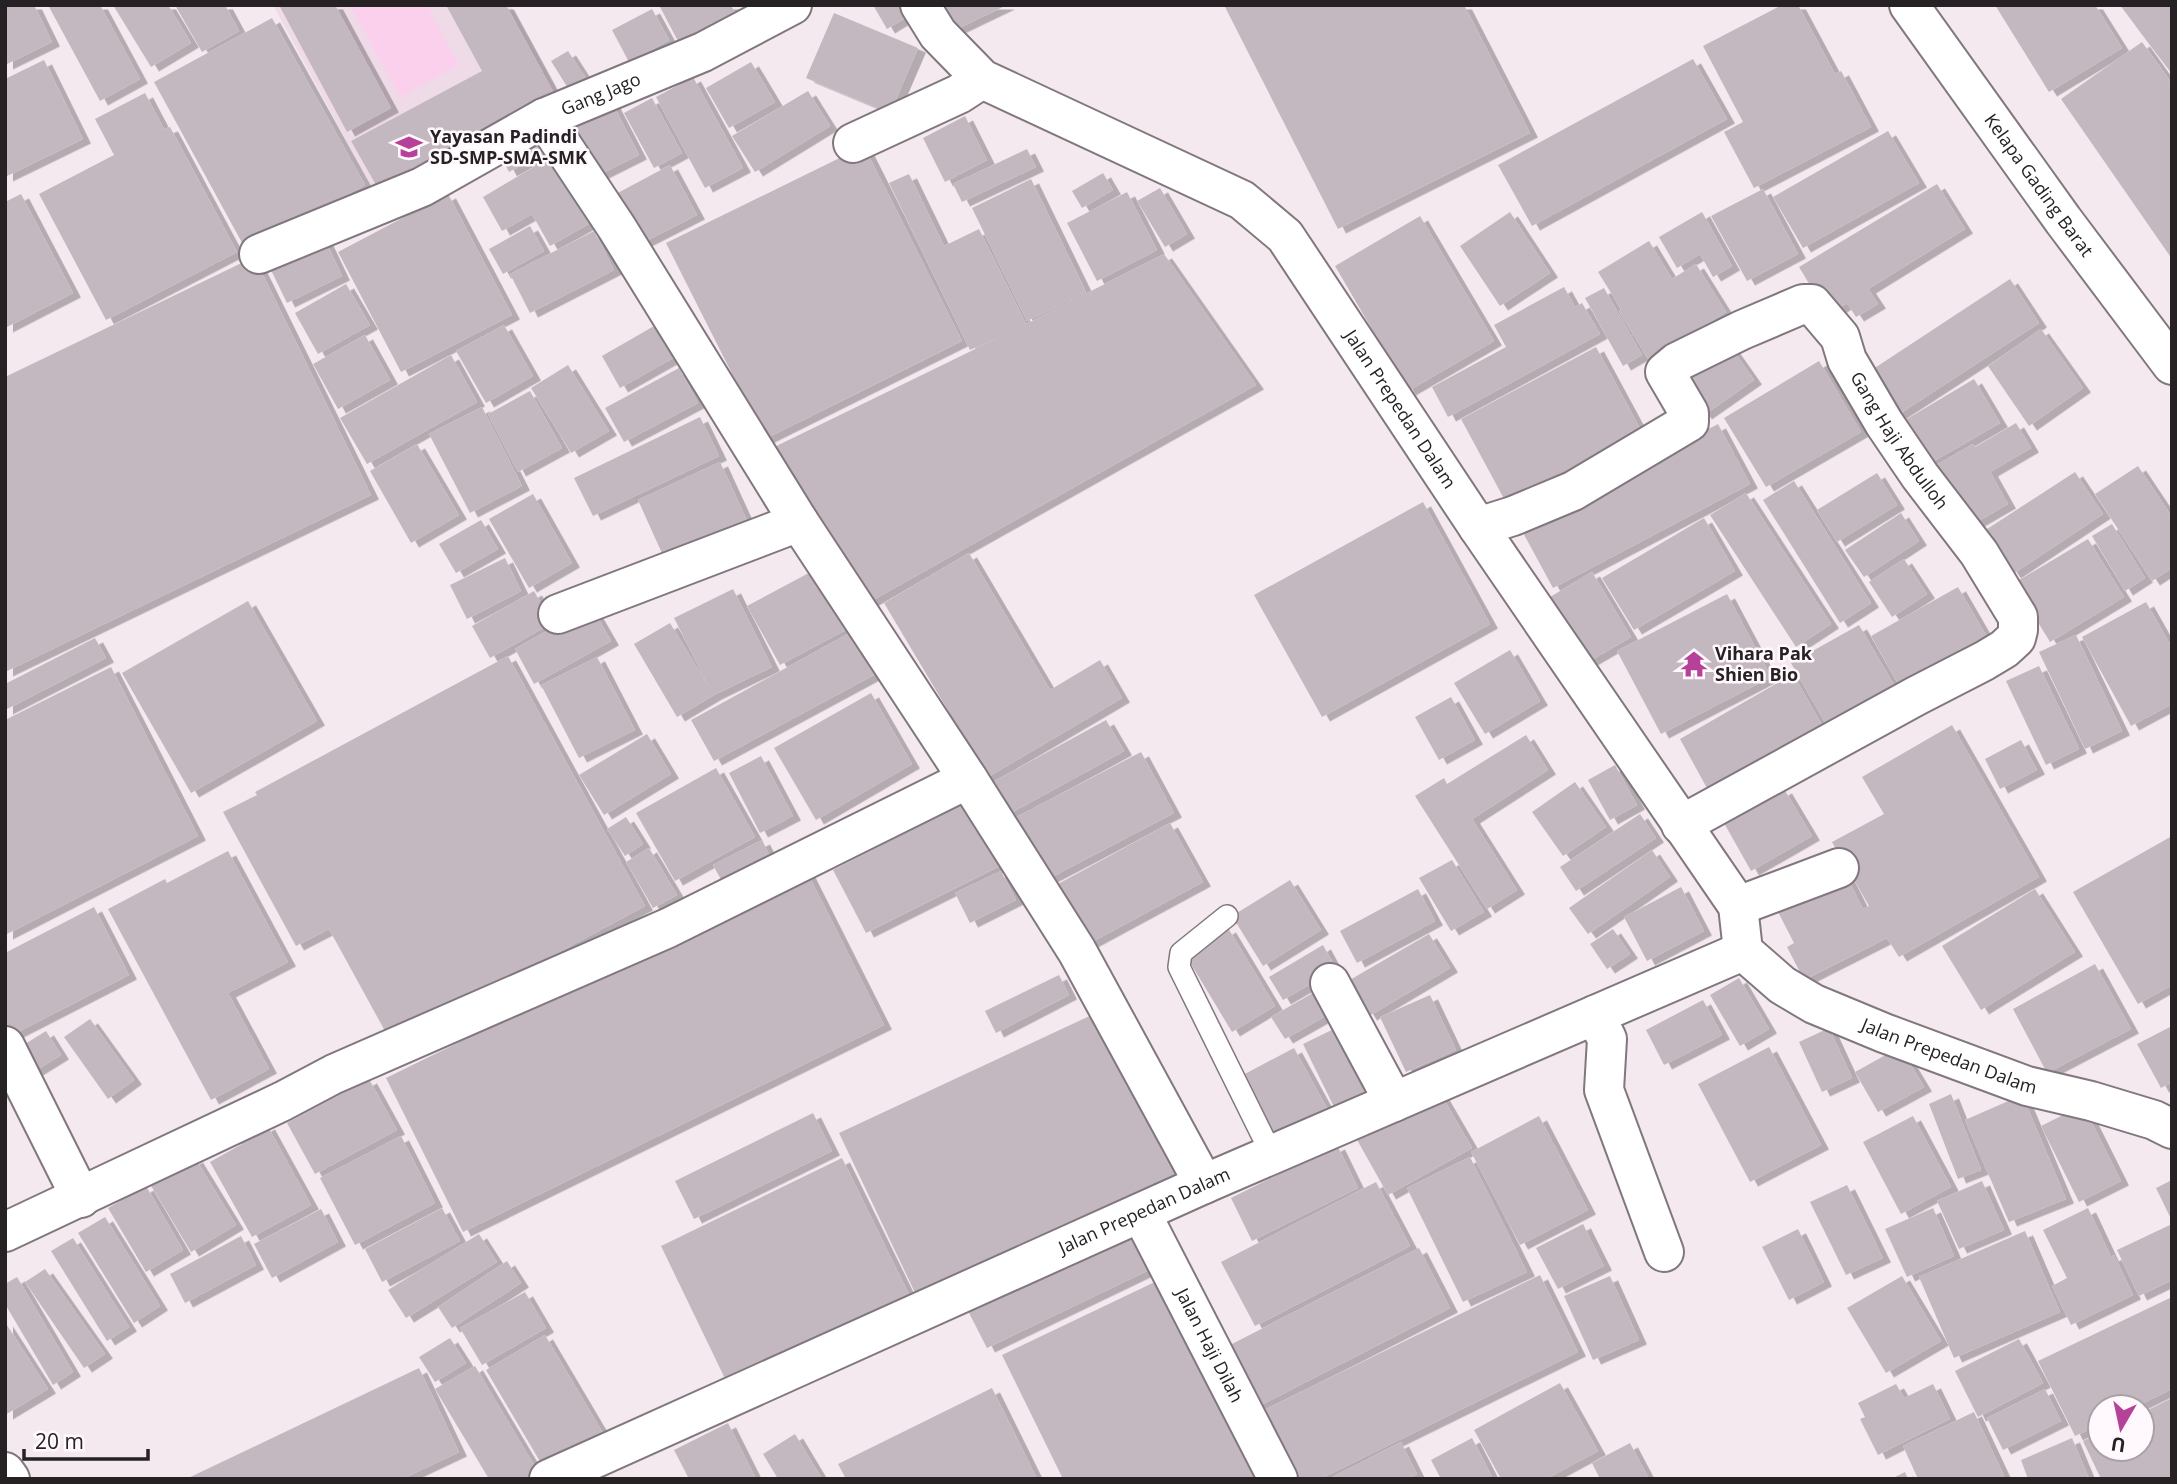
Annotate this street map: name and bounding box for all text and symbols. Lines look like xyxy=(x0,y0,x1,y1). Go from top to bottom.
street label: Gang Jago xyxy=(557,66,644,121)
street label: Kelapa Gading Barat xyxy=(1980,108,2099,261)
place label: Yayasan Padindi SD-SMP-SMA-SMK xyxy=(430,124,587,169)
school or university icon: Yayasan Padindi SD-SMP-SMA-SMK xyxy=(394,132,424,162)
street label: Jalan Prepedan Dalam xyxy=(1338,323,1462,493)
street label: Gang Haji Abdulloh xyxy=(1845,367,1954,514)
place label: Vihara Pak Shien Bio xyxy=(1715,641,1813,686)
temple icon: Vihara Pak Shien Bio xyxy=(1679,649,1709,679)
street label: Jalan Prepedan Dalam xyxy=(1856,1011,2039,1099)
street label: Jalan Prepedan Dalam xyxy=(1053,1161,1234,1260)
street label: Jalan Haji Dilah xyxy=(1170,1282,1250,1406)
north arrow xyxy=(2086,1393,2156,1463)
scale bar xyxy=(24,1418,149,1462)
text: 20 m xyxy=(35,1427,84,1455)
text: U xyxy=(2109,1431,2127,1459)

